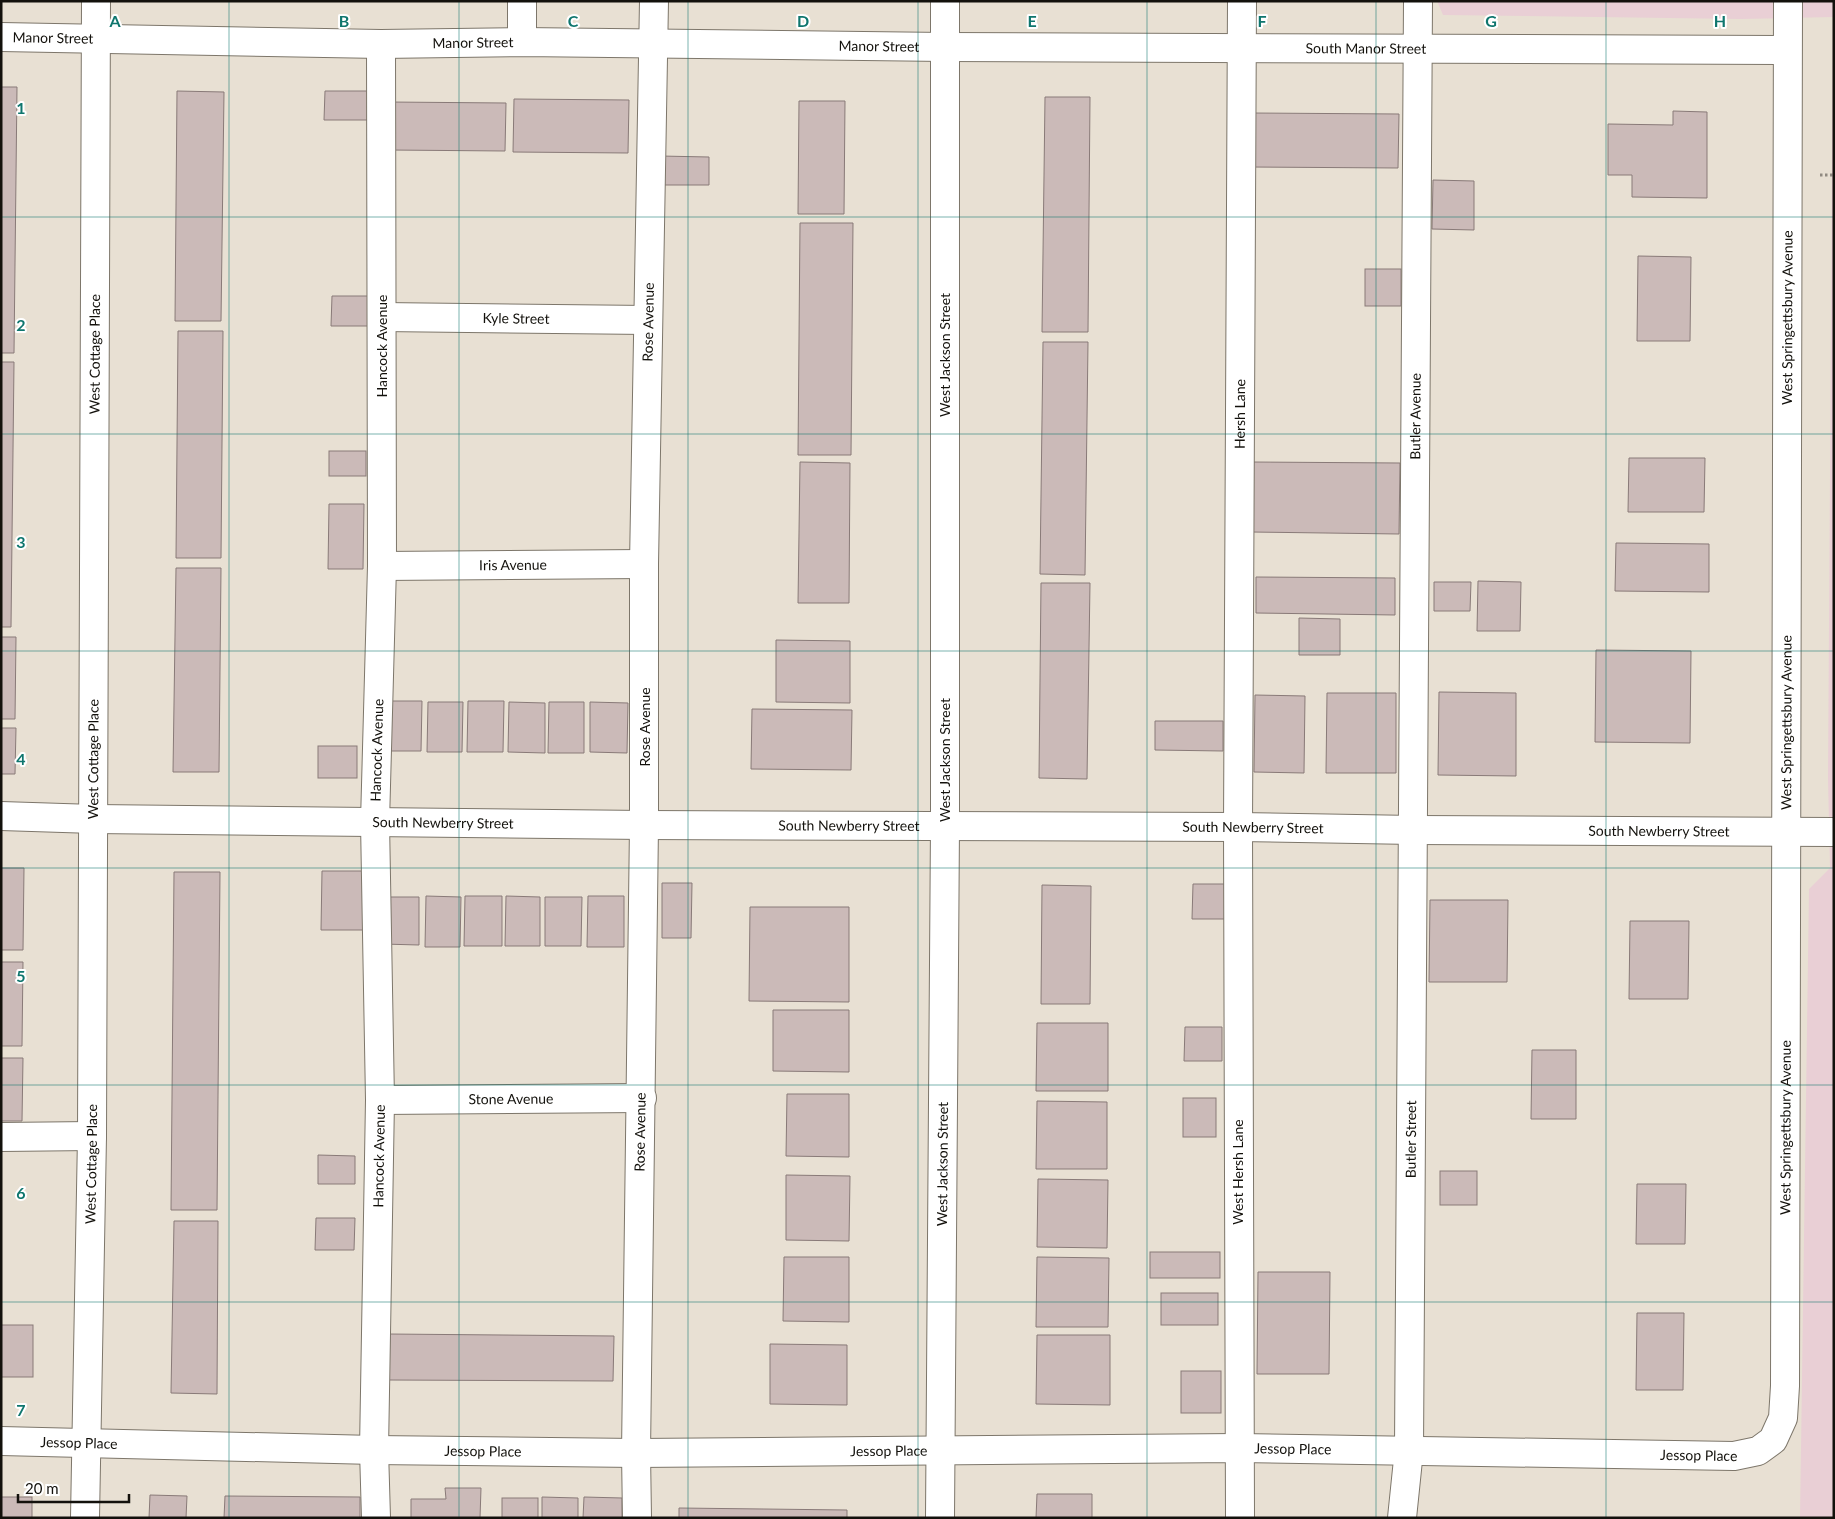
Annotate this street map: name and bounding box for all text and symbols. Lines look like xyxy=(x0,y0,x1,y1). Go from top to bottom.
text: A xyxy=(108,11,121,30)
text: B xyxy=(339,11,349,30)
text: C xyxy=(568,11,579,30)
text: D xyxy=(797,11,809,30)
text: E xyxy=(1027,11,1037,30)
text: F xyxy=(1257,11,1267,30)
text: G xyxy=(1485,11,1497,30)
text: H xyxy=(1714,11,1726,30)
street label: Manor Street xyxy=(12,28,94,47)
street label: Manor Street xyxy=(432,33,513,51)
street label: Manor Street xyxy=(838,37,919,55)
street label: South Manor Street xyxy=(1306,39,1426,57)
text: 1 xyxy=(16,98,26,117)
street label: West Springettsbury Avenue xyxy=(1778,230,1796,405)
street label: Rose Avenue xyxy=(639,282,657,362)
street label: West Jackson Street xyxy=(936,293,953,417)
street label: West Cottage Place xyxy=(86,294,103,414)
street label: Hancock Avenue xyxy=(373,294,390,398)
street label: Kyle Street xyxy=(482,309,550,327)
text: 2 xyxy=(16,315,26,334)
street label: Butler Avenue xyxy=(1406,373,1424,460)
street label: Hersh Lane xyxy=(1231,379,1248,449)
text: 3 xyxy=(16,532,26,551)
street label: Iris Avenue xyxy=(479,556,547,573)
street label: West Springettsbury Avenue xyxy=(1777,635,1795,810)
street label: Rose Avenue xyxy=(636,687,653,767)
street label: Hancock Avenue xyxy=(367,698,386,802)
street label: West Jackson Street xyxy=(936,698,953,822)
street label: West Cottage Place xyxy=(84,699,102,819)
text: 4 xyxy=(16,749,26,768)
street label: South Newberry Street xyxy=(372,813,514,832)
street label: South Newberry Street xyxy=(778,816,920,834)
street label: South Newberry Street xyxy=(1182,818,1324,836)
street label: South Newberry Street xyxy=(1588,822,1730,840)
text: 5 xyxy=(16,966,26,985)
street label: West Springettsbury Avenue xyxy=(1776,1040,1794,1215)
street label: Stone Avenue xyxy=(468,1090,554,1107)
street label: Rose Avenue xyxy=(631,1092,649,1172)
street label: Butler Street xyxy=(1402,1100,1419,1178)
street label: West Jackson Street xyxy=(933,1102,951,1226)
street label: West Cottage Place xyxy=(81,1104,100,1224)
street label: Hancock Avenue xyxy=(369,1104,388,1208)
street label: West Hersh Lane xyxy=(1229,1119,1246,1225)
text: 6 xyxy=(16,1183,26,1202)
text: 7 xyxy=(16,1400,26,1419)
street label: Jessop Place xyxy=(40,1433,118,1452)
street label: Jessop Place xyxy=(1254,1439,1332,1457)
street label: Jessop Place xyxy=(444,1442,522,1460)
street label: Jessop Place xyxy=(850,1442,928,1459)
street label: Jessop Place xyxy=(1660,1446,1738,1464)
scale bar xyxy=(18,1472,129,1504)
text: 20 m xyxy=(25,1479,59,1497)

